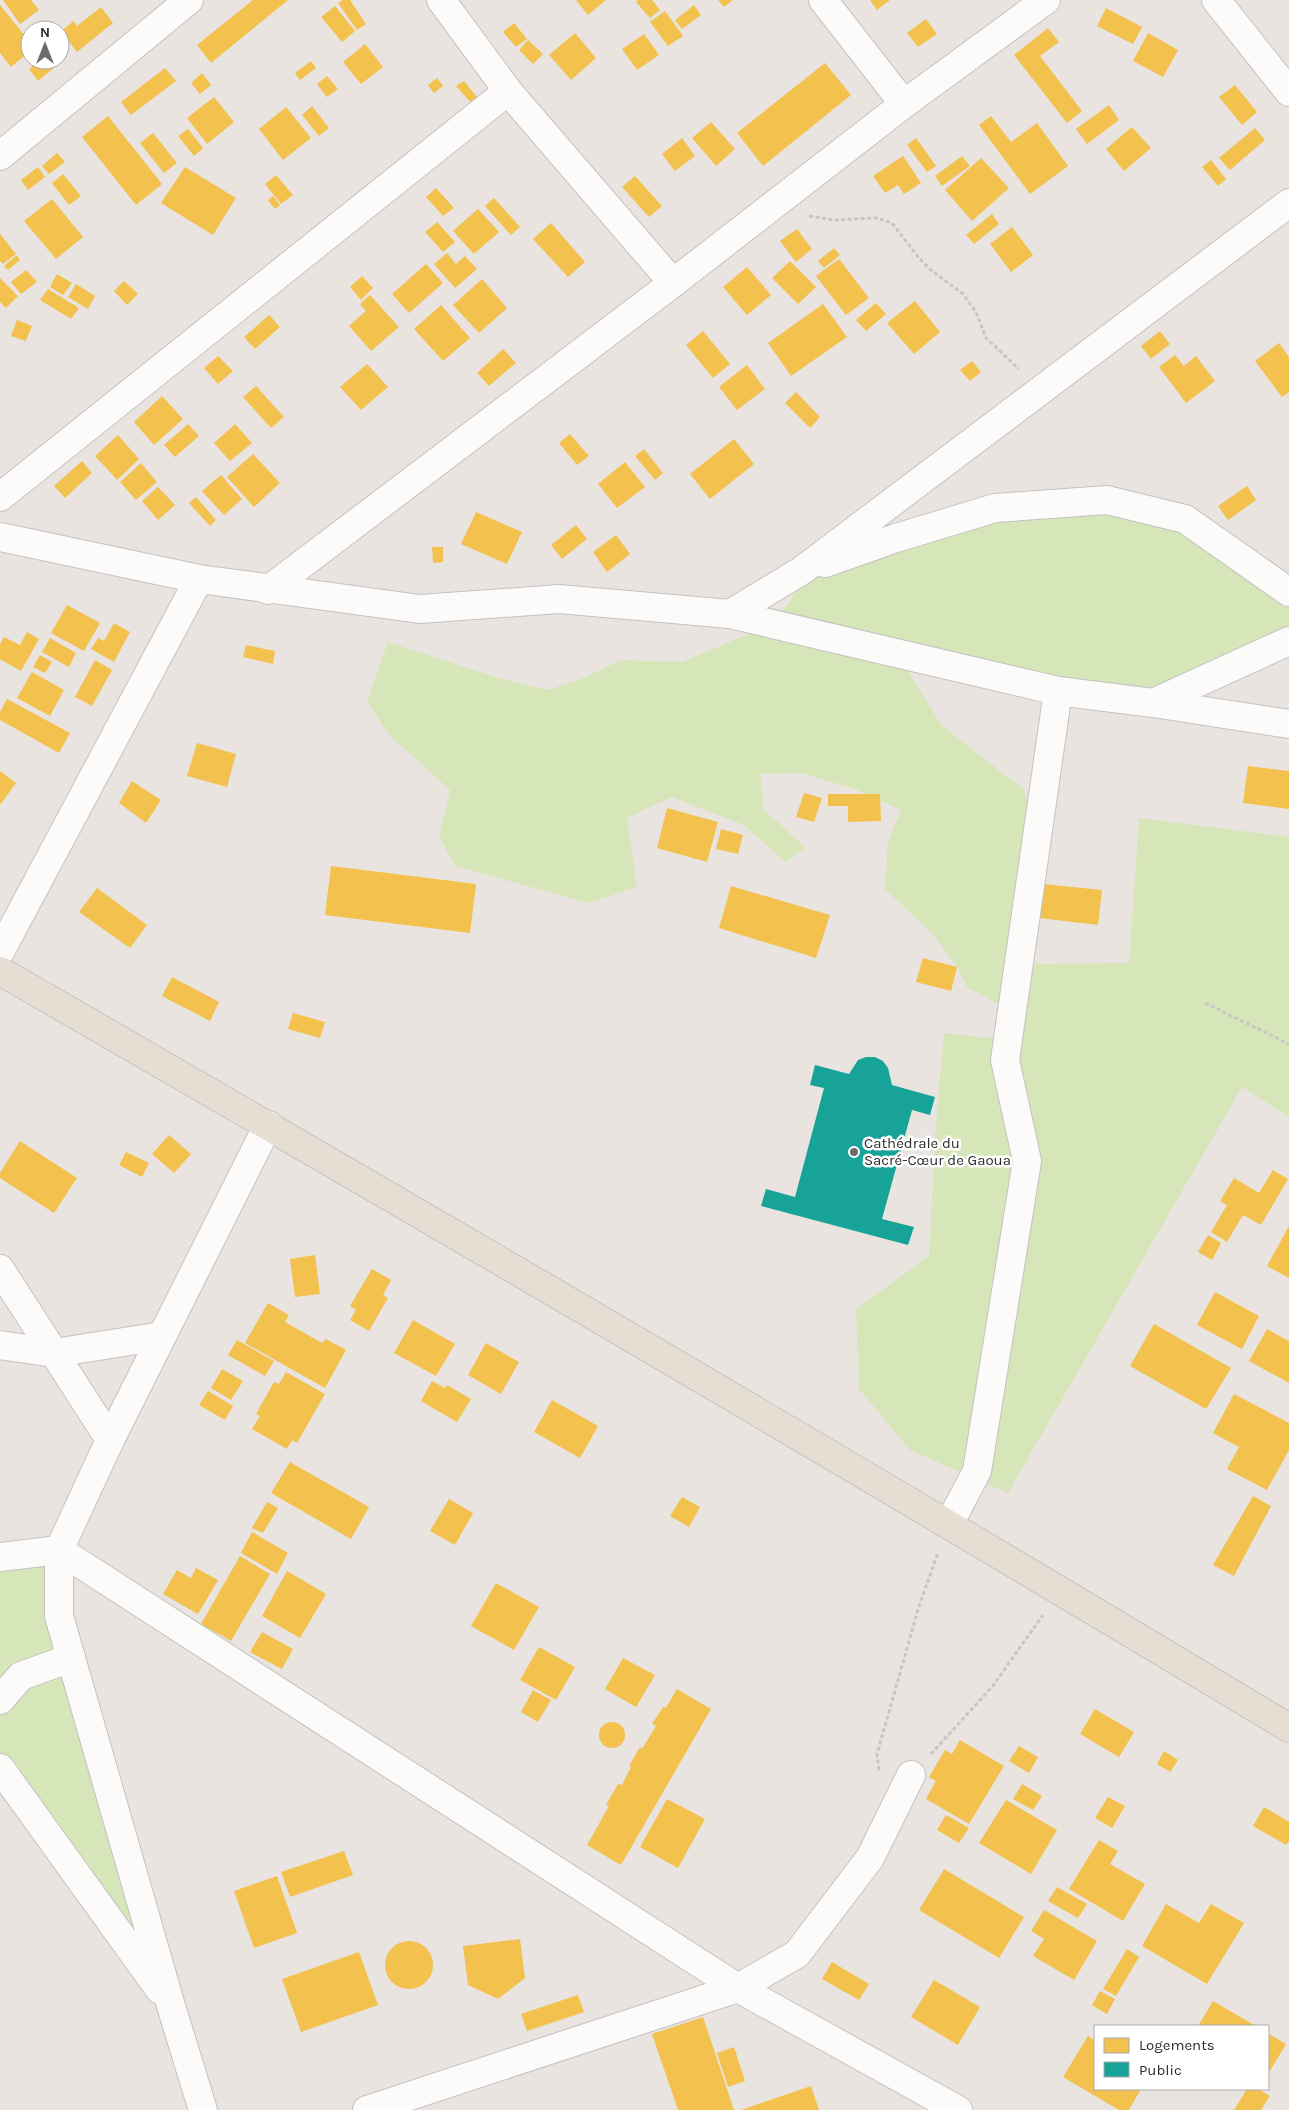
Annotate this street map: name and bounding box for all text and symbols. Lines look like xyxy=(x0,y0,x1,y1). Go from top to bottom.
north arrow xyxy=(20,20,70,70)
text: N xyxy=(40,24,50,41)
place label: Cathédrale du Sacré-Cœur de Gaoua xyxy=(864,1134,1011,1169)
marker: Cathédrale du Sacré-Cœur de Gaoua xyxy=(848,1146,860,1158)
legend xyxy=(1094,2025,1269,2090)
text: Logements xyxy=(1139,2036,1215,2054)
text: Public xyxy=(1139,2061,1182,2079)

